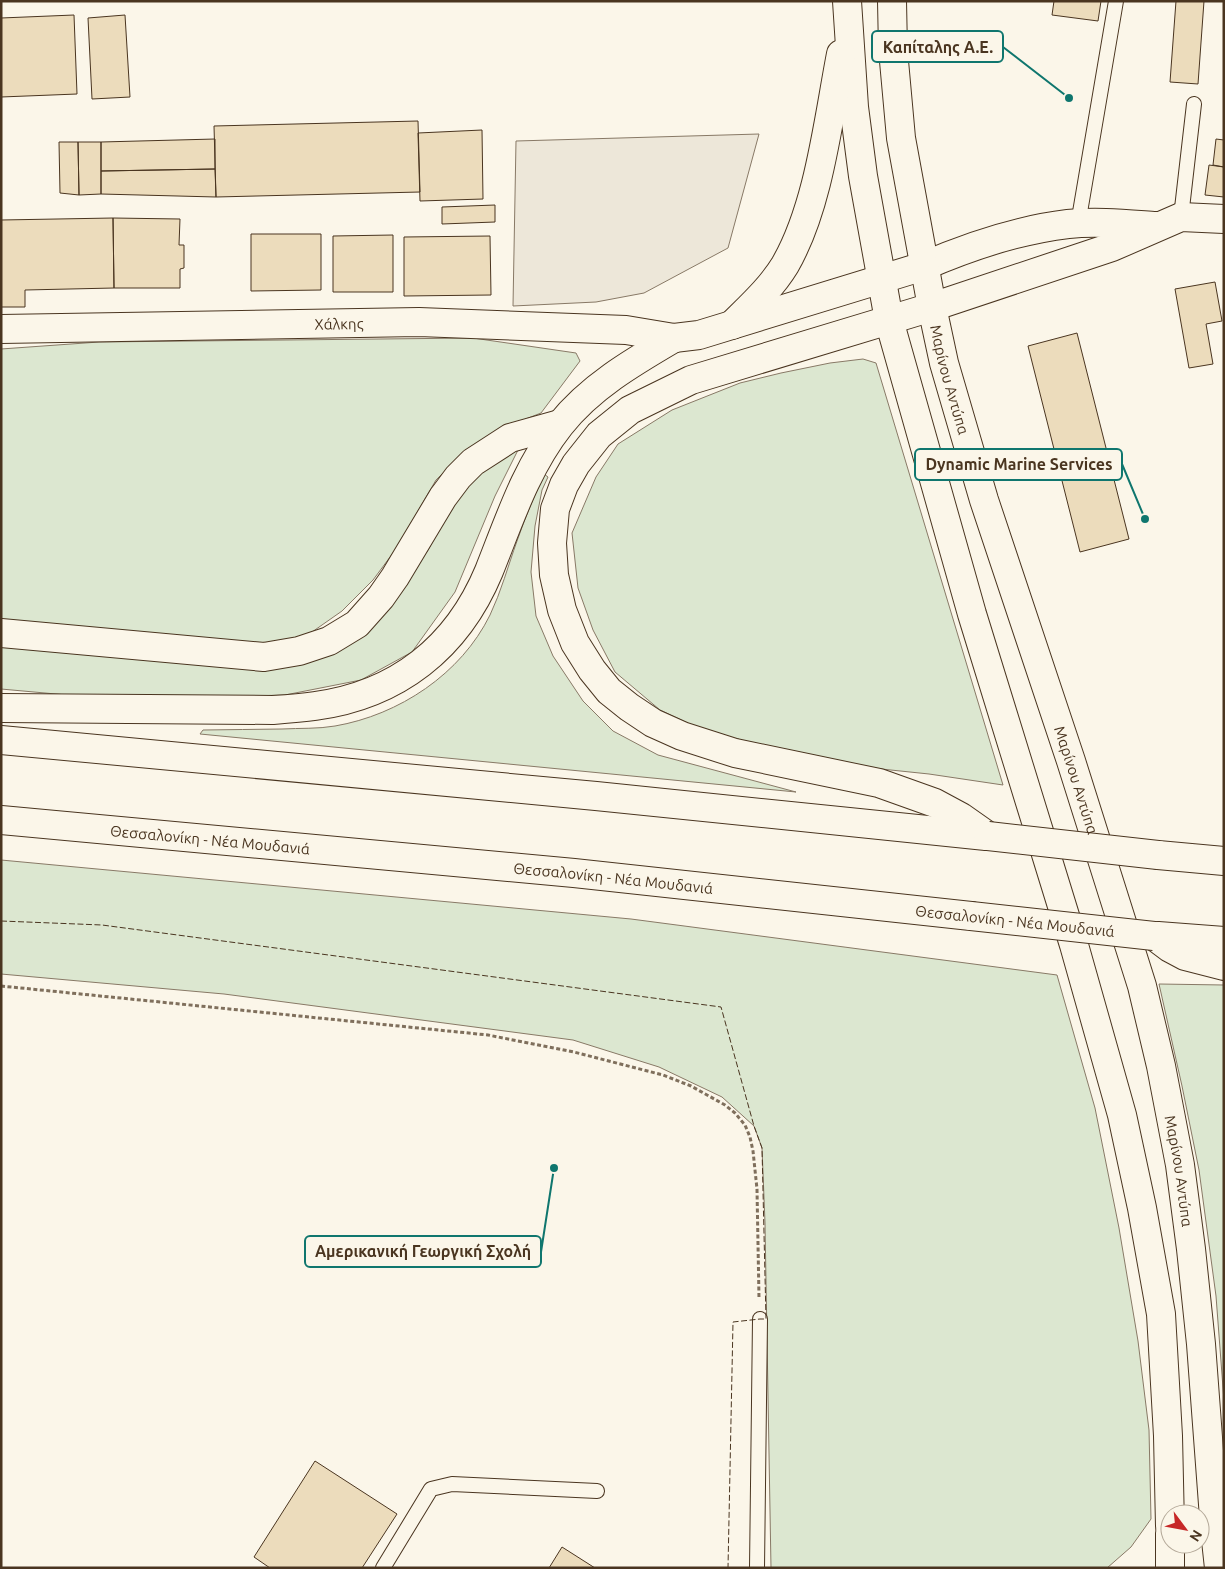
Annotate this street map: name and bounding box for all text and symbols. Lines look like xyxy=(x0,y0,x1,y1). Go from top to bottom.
callout: Καπίταλης Α.Ε. xyxy=(872,31,1003,62)
text: Καπίταλης Α.Ε. xyxy=(883,38,993,57)
street label: Χάλκης xyxy=(314,314,364,332)
street label: Μαρίνου Αντύπα xyxy=(928,323,973,436)
callout: Dynamic Marine Services xyxy=(915,449,1122,480)
text: Dynamic Marine Services xyxy=(925,455,1113,473)
street label: Μαρίνου Αντύπα xyxy=(1051,724,1102,836)
street label: Θεσσαλονίκη - Νέα Μουδανιά xyxy=(109,822,311,857)
street label: Θεσσαλονίκη - Νέα Μουδανιά xyxy=(513,859,714,897)
street label: Θεσσαλονίκη - Νέα Μουδανιά xyxy=(915,902,1115,940)
street label: Μαρίνου Αντύπα xyxy=(1162,1114,1196,1228)
callout: Αμερικανική Γεωργική Σχολή xyxy=(305,1236,541,1267)
text: Αμερικανική Γεωργική Σχολή xyxy=(315,1242,531,1260)
north arrow xyxy=(1160,1504,1210,1554)
text: N xyxy=(1186,1527,1206,1545)

